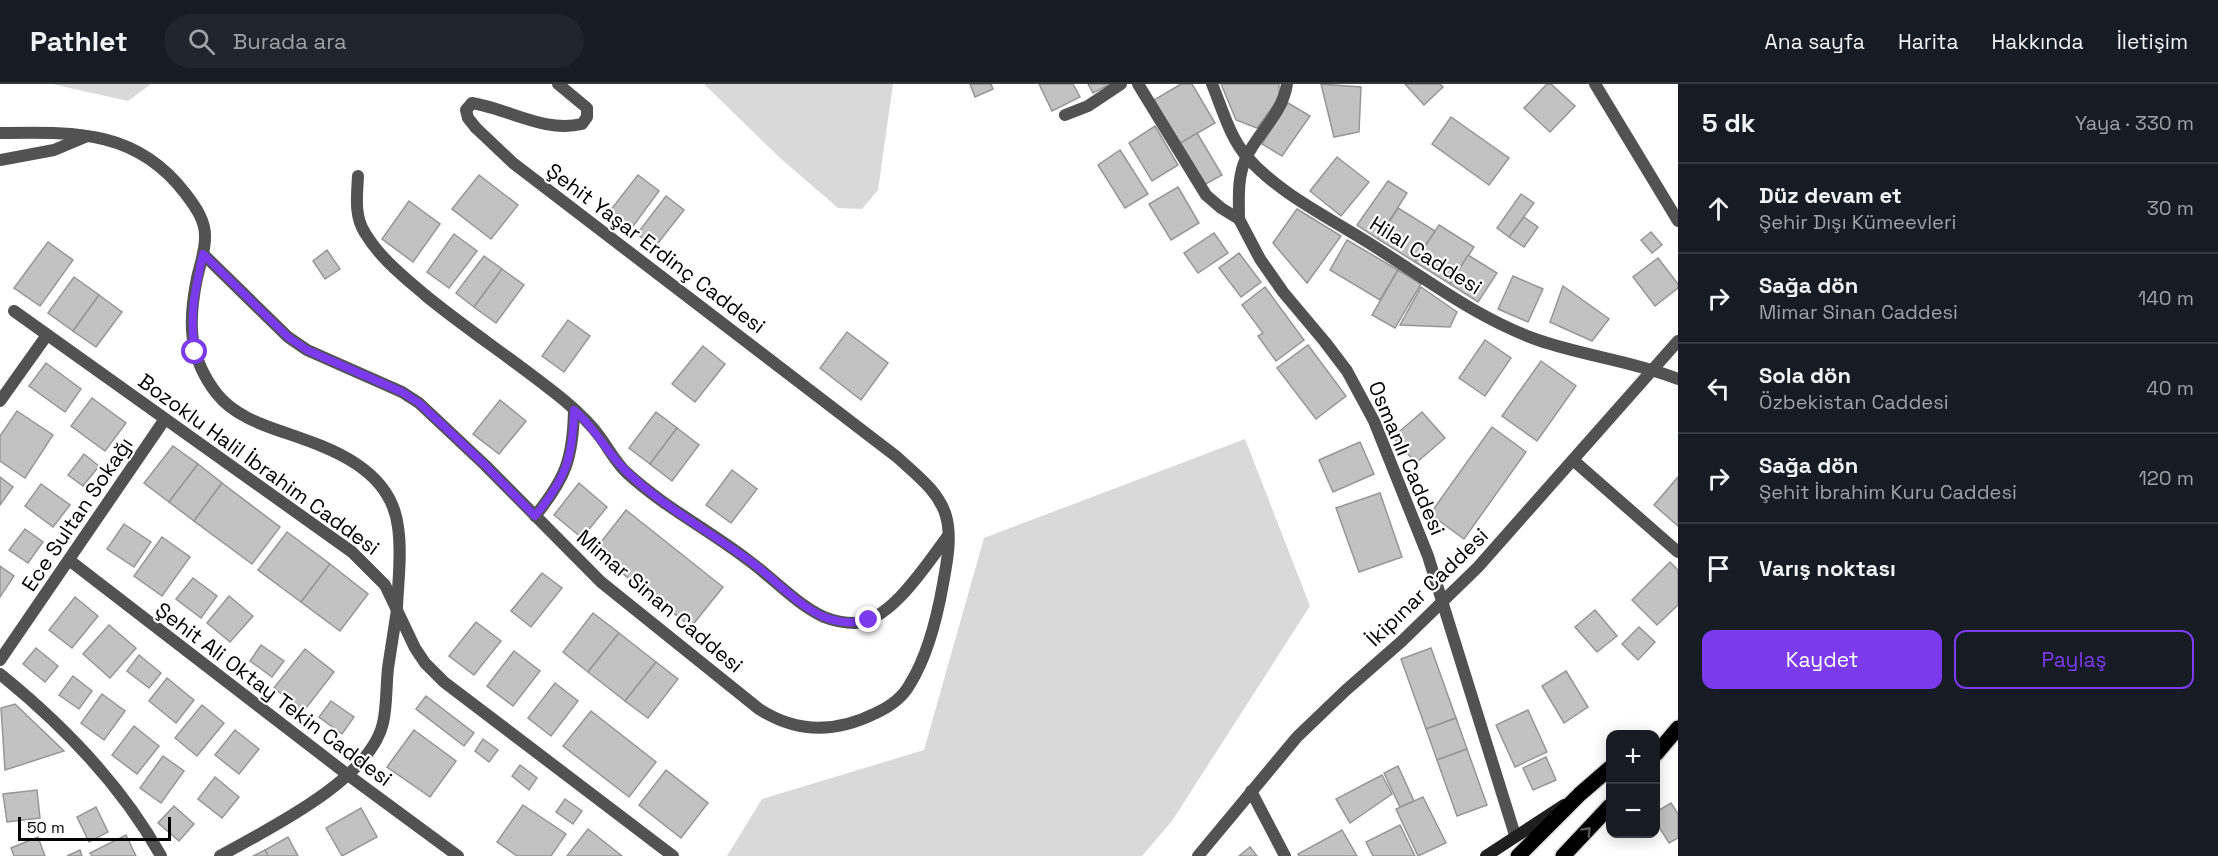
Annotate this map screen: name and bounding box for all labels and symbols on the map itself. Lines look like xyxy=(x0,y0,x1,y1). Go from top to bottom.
street label: Şehit Yaşar Erdinç Caddesi xyxy=(541,157,771,339)
street label: Hilal Caddesi xyxy=(1365,210,1487,300)
route start xyxy=(181,338,207,364)
street label: Bozoklu Halil İbrahim Caddesi xyxy=(133,367,385,561)
street label: Osmanlı Caddesi xyxy=(1362,377,1452,539)
street label: Ece Sultan Sokağı xyxy=(15,432,139,596)
street label: İkipınar Caddesi xyxy=(1360,522,1494,652)
street label: Mimar Sinan Caddesi xyxy=(571,524,749,678)
street label: Şehit Ali Oktay Tekin Caddesi xyxy=(150,596,398,792)
route end xyxy=(855,606,881,632)
scale bar xyxy=(18,814,171,842)
one-way arrow xyxy=(1580,827,1591,837)

